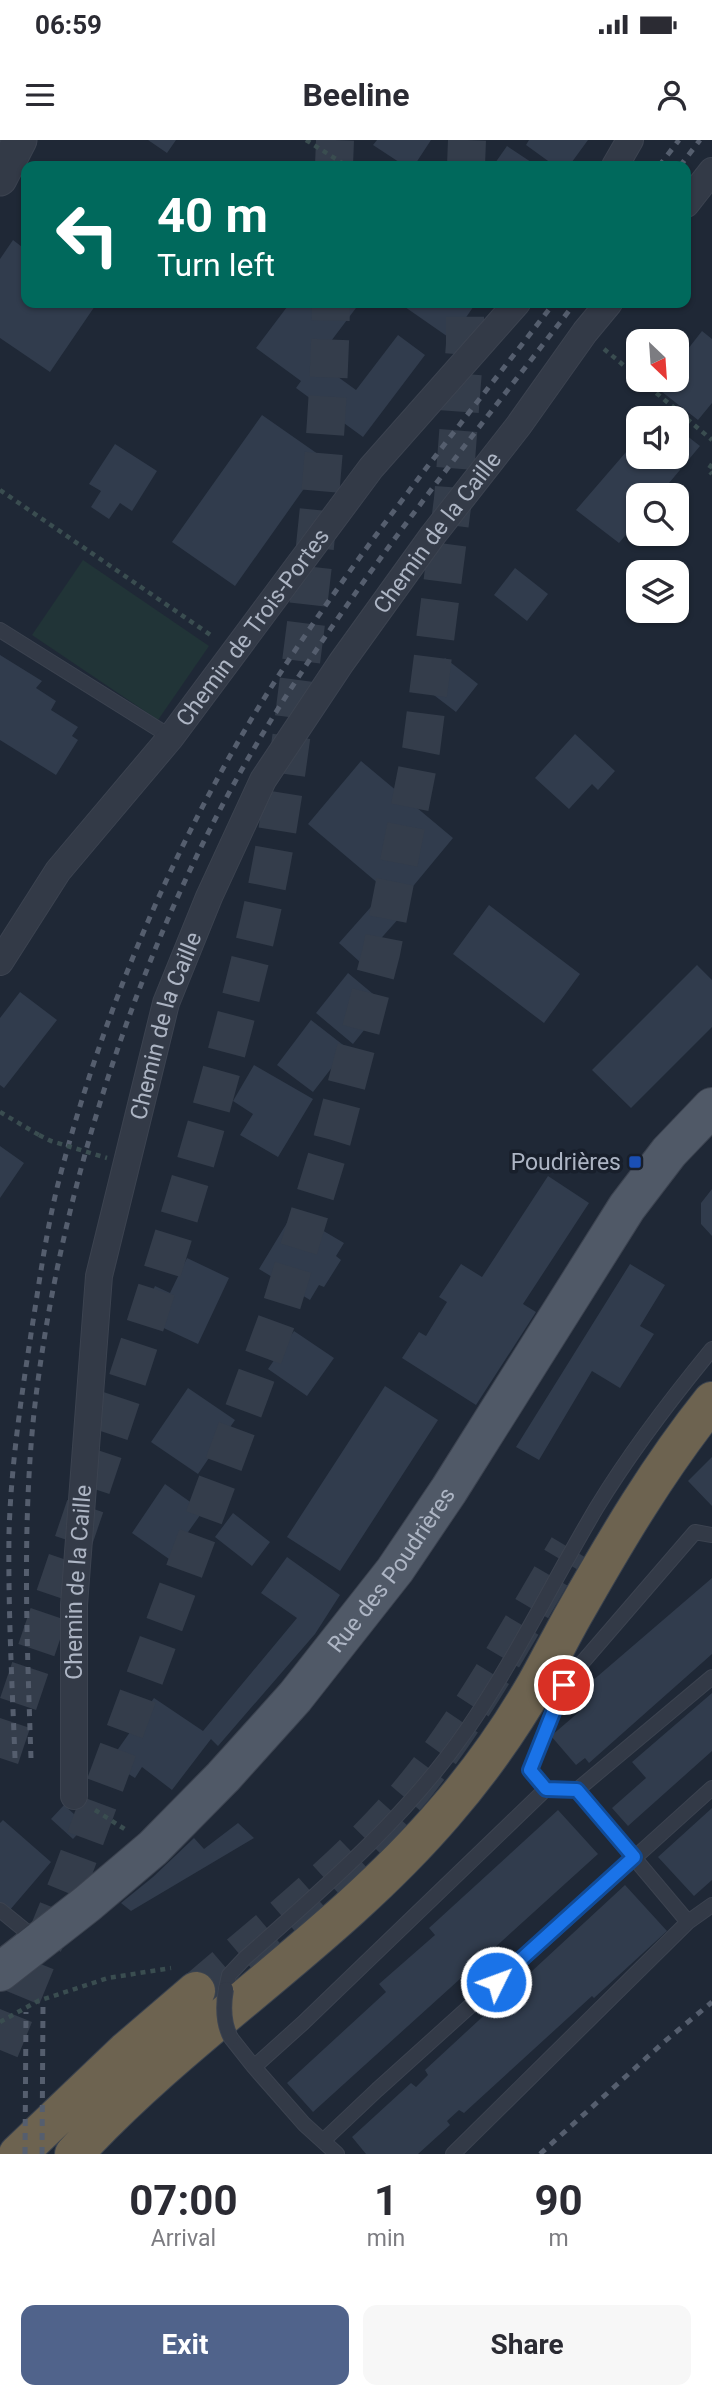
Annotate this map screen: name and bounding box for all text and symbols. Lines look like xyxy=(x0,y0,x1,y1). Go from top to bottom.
text: 06:59 xyxy=(35,10,102,40)
icon: menu xyxy=(21,76,59,114)
text: Beeline xyxy=(302,76,410,114)
icon: person xyxy=(653,76,691,114)
text: 40 m xyxy=(157,187,268,244)
icon: left xyxy=(42,189,133,280)
text: Turn left xyxy=(157,246,275,284)
north arrow xyxy=(626,329,690,392)
map controls xyxy=(626,329,689,623)
button: sound xyxy=(626,406,689,469)
street label: Chemin de la Caille xyxy=(368,446,507,619)
button: search xyxy=(626,483,689,546)
street label: Chemin de Trois-Portes xyxy=(170,523,335,731)
button: layers xyxy=(626,560,689,623)
street label: Chemin de la Caille xyxy=(124,928,207,1122)
place label: Poudrières xyxy=(511,1149,621,1176)
marker: Poudrières xyxy=(627,1154,643,1170)
street label: Rue des Poudrières xyxy=(322,1482,460,1658)
street label: Chemin de la Caille xyxy=(61,1484,97,1680)
pin xyxy=(534,1655,594,1715)
icon: arrive xyxy=(545,1666,583,1704)
position arrow xyxy=(459,1945,533,2019)
text: 07:00 xyxy=(129,2176,238,2225)
text: 1 xyxy=(374,2176,398,2225)
text: 90 xyxy=(535,2176,583,2225)
text: Arrival xyxy=(151,2225,216,2252)
text: min xyxy=(367,2225,405,2252)
text: m xyxy=(549,2225,569,2252)
button: Exit xyxy=(21,2305,349,2385)
button: Share xyxy=(363,2305,691,2385)

